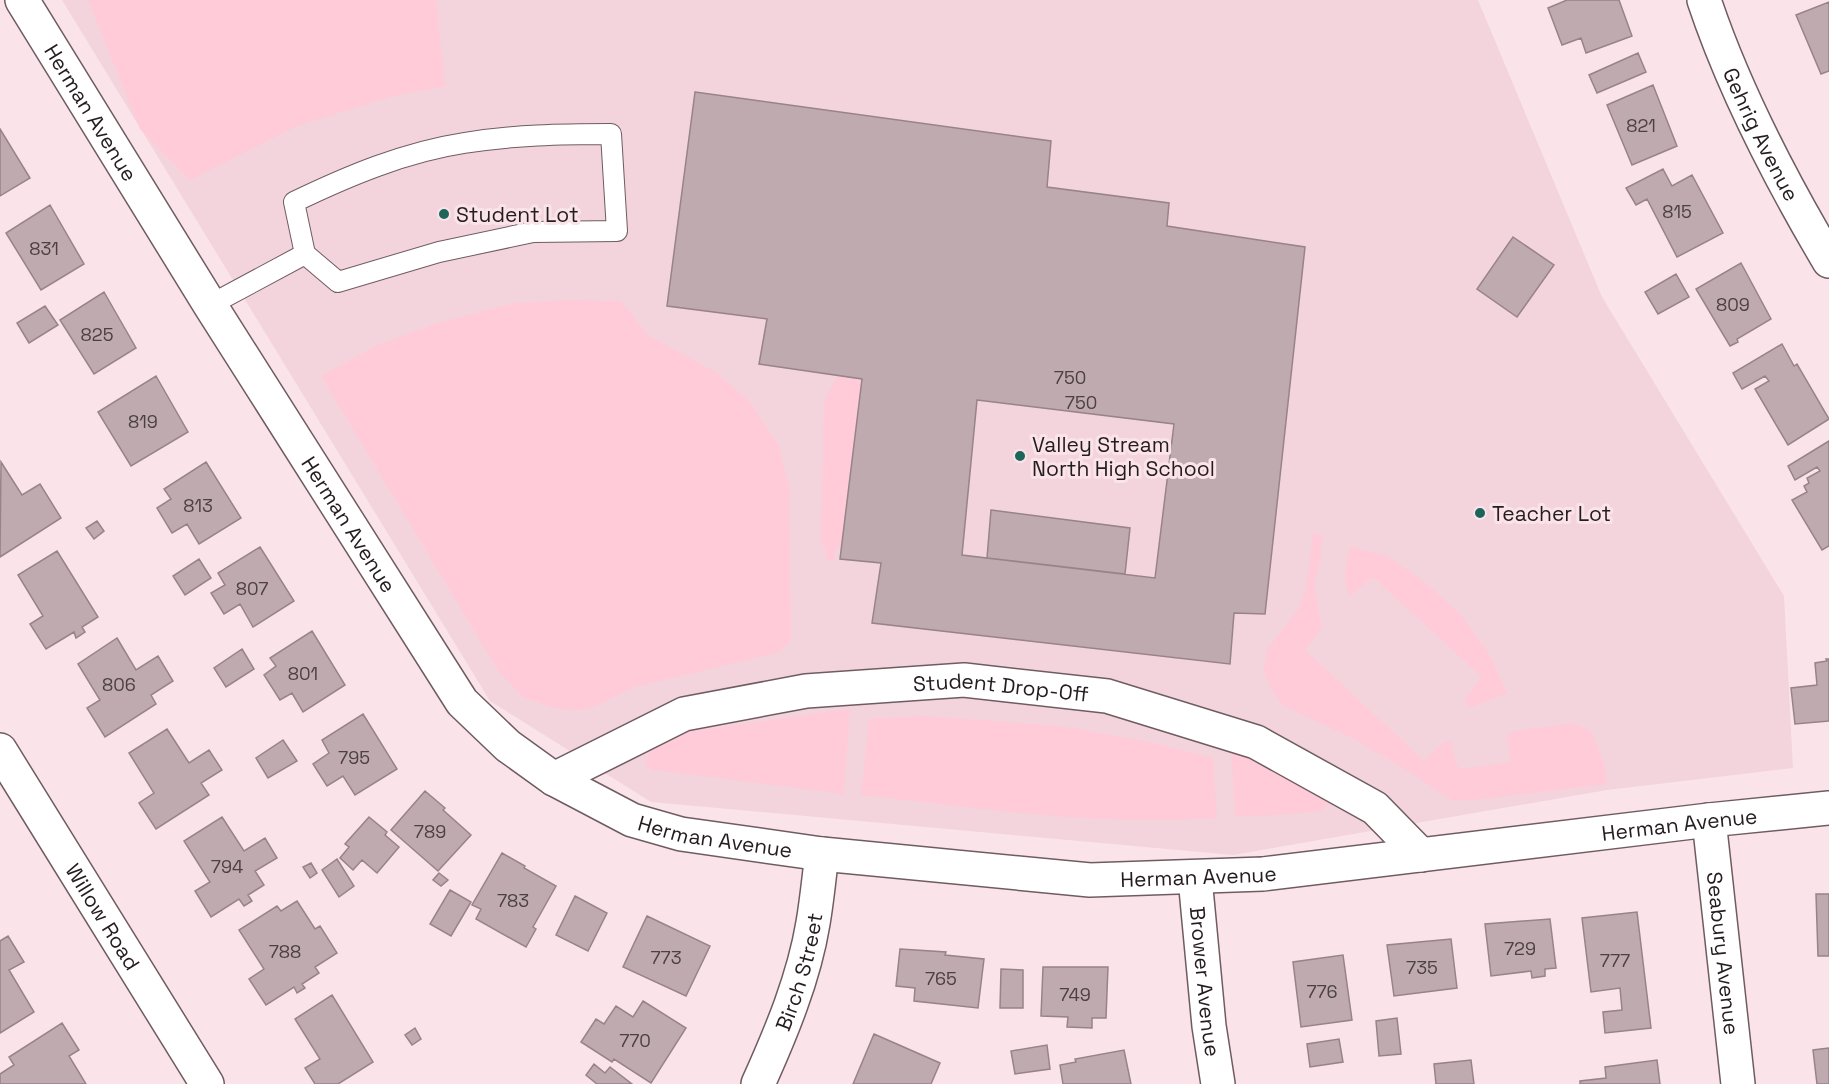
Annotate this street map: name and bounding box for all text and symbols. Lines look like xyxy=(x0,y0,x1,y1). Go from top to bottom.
street label: Herman Avenue xyxy=(39,39,144,186)
street label: Gehrig Avenue xyxy=(1718,63,1805,206)
house number: 821 xyxy=(1626,114,1656,137)
house number: 815 xyxy=(1662,200,1692,223)
place label: Student Lot xyxy=(456,201,579,228)
marker: Student Lot xyxy=(437,207,451,221)
house number: 831 xyxy=(29,237,59,260)
house number: 809 xyxy=(1716,293,1750,316)
house number: 825 xyxy=(81,323,113,346)
house number: 750 xyxy=(1054,366,1086,389)
house number: 750 xyxy=(1065,391,1097,414)
house number: 819 xyxy=(128,410,158,433)
place label: Valley Stream North High School xyxy=(1032,431,1215,482)
marker: Valley Stream North High School xyxy=(1013,449,1027,463)
street label: Herman Avenue xyxy=(296,451,403,598)
house number: 813 xyxy=(183,494,213,517)
place label: Teacher Lot xyxy=(1492,500,1611,527)
marker: Teacher Lot xyxy=(1473,506,1487,520)
house number: 807 xyxy=(236,577,268,600)
house number: 801 xyxy=(288,662,318,685)
street label: Student Drop-Off xyxy=(912,666,1090,707)
house number: 806 xyxy=(102,673,136,696)
house number: 795 xyxy=(338,746,370,769)
street label: Herman Avenue xyxy=(1600,802,1758,846)
street label: Herman Avenue xyxy=(635,809,794,863)
house number: 789 xyxy=(414,820,446,843)
house number: 794 xyxy=(211,855,243,878)
street label: Willow Road xyxy=(60,858,146,975)
street label: Herman Avenue xyxy=(1120,859,1278,892)
street label: Seabury Avenue xyxy=(1701,870,1746,1036)
house number: 783 xyxy=(497,889,529,912)
street label: Brower Avenue xyxy=(1184,905,1227,1058)
street label: Birch Street xyxy=(769,911,828,1035)
house number: 729 xyxy=(1504,937,1536,960)
house number: 788 xyxy=(269,940,301,963)
house number: 773 xyxy=(650,946,682,969)
house number: 777 xyxy=(1600,949,1630,972)
house number: 735 xyxy=(1406,956,1438,979)
house number: 765 xyxy=(925,967,957,990)
house number: 776 xyxy=(1306,980,1338,1003)
house number: 749 xyxy=(1059,983,1091,1006)
house number: 770 xyxy=(619,1029,651,1052)

